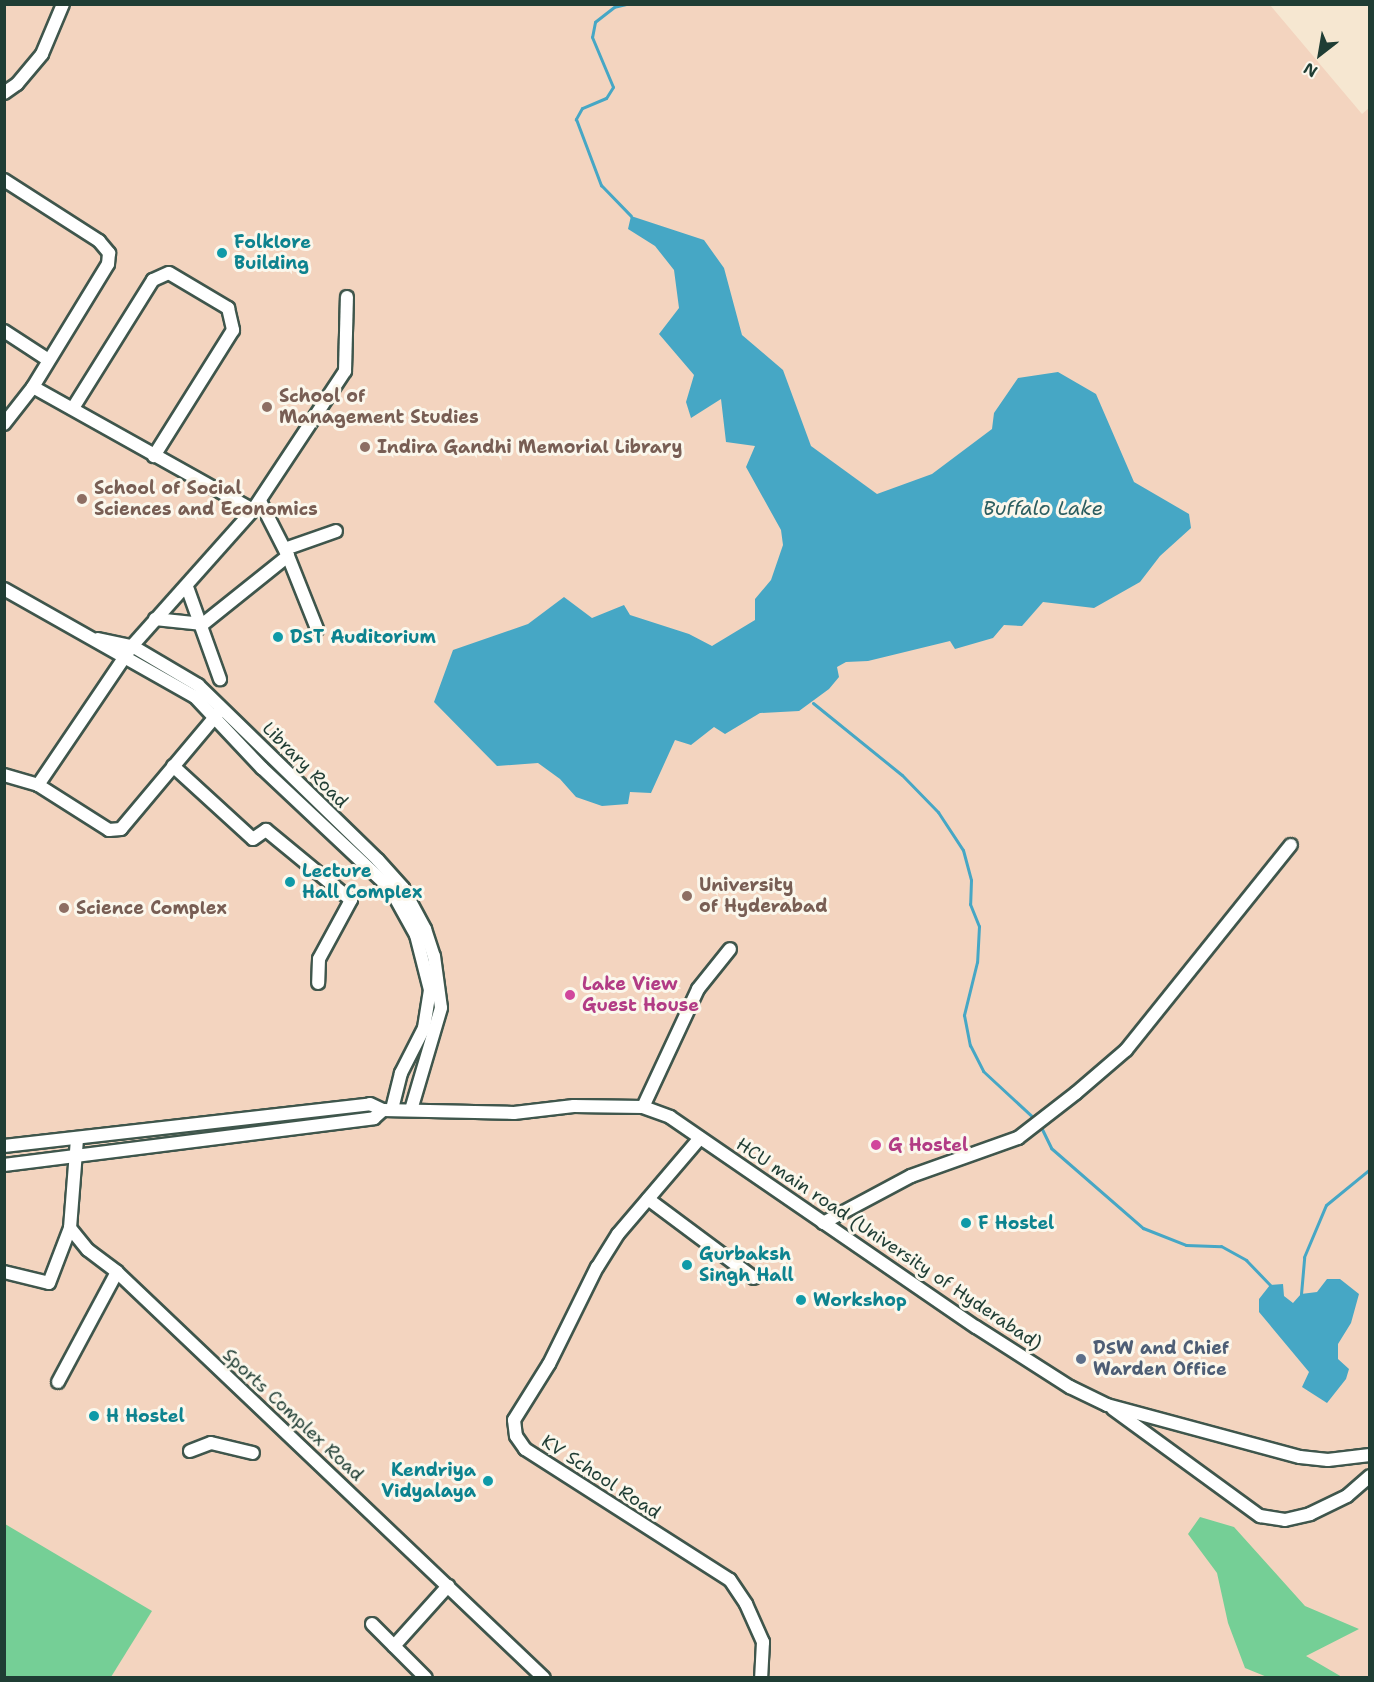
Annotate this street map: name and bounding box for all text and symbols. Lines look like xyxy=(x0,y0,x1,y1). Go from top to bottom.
north arrow xyxy=(1290,24,1350,84)
text: N xyxy=(1300,58,1321,82)
place label: Folklore Building xyxy=(234,232,311,274)
marker: Folklore Building xyxy=(215,246,229,260)
place label: School of Management Studies xyxy=(279,386,479,428)
marker: School of Management Studies xyxy=(260,400,274,414)
place label: Indira Gandhi Memorial Library xyxy=(377,436,682,458)
marker: Indira Gandhi Memorial Library xyxy=(358,440,372,454)
place label: School of Social Sciences and Economics xyxy=(94,478,318,520)
marker: School of Social Sciences and Economics xyxy=(75,492,89,506)
water label: Buffalo Lake xyxy=(983,496,1103,520)
place label: DST Auditorium xyxy=(290,626,436,648)
marker: DST Auditorium xyxy=(271,630,285,644)
street label: Library Road xyxy=(258,718,352,812)
place label: Lecture Hall Complex xyxy=(302,861,422,904)
marker: Lecture Hall Complex xyxy=(283,875,297,889)
place label: University of Hyderabad xyxy=(699,875,828,918)
marker: University of Hyderabad xyxy=(680,889,694,903)
place label: Science Complex xyxy=(76,897,227,919)
marker: Science Complex xyxy=(57,901,71,915)
place label: Lake View Guest House xyxy=(582,974,699,1016)
marker: Lake View Guest House xyxy=(563,988,577,1002)
street label: HCU main road (University of Hyderabad) xyxy=(732,1133,1046,1355)
place label: G Hostel xyxy=(888,1134,968,1156)
marker: G Hostel xyxy=(869,1138,883,1152)
place label: F Hostel xyxy=(978,1212,1054,1234)
marker: F Hostel xyxy=(959,1216,973,1230)
place label: Gurbaksh Singh Hall xyxy=(699,1244,794,1286)
marker: Gurbaksh Singh Hall xyxy=(680,1258,694,1272)
place label: Workshop xyxy=(813,1289,907,1311)
marker: Workshop xyxy=(794,1293,808,1307)
place label: DSW and Chief Warden Office xyxy=(1093,1338,1229,1380)
street label: Sports Complex Road xyxy=(218,1344,368,1486)
marker: DSW and Chief Warden Office xyxy=(1074,1352,1088,1366)
place label: H Hostel xyxy=(106,1405,185,1427)
marker: H Hostel xyxy=(87,1409,101,1423)
street label: KV School Road xyxy=(538,1431,664,1523)
place label: Kendriya Vidyalaya xyxy=(381,1460,476,1502)
marker: Kendriya Vidyalaya xyxy=(481,1474,495,1488)

